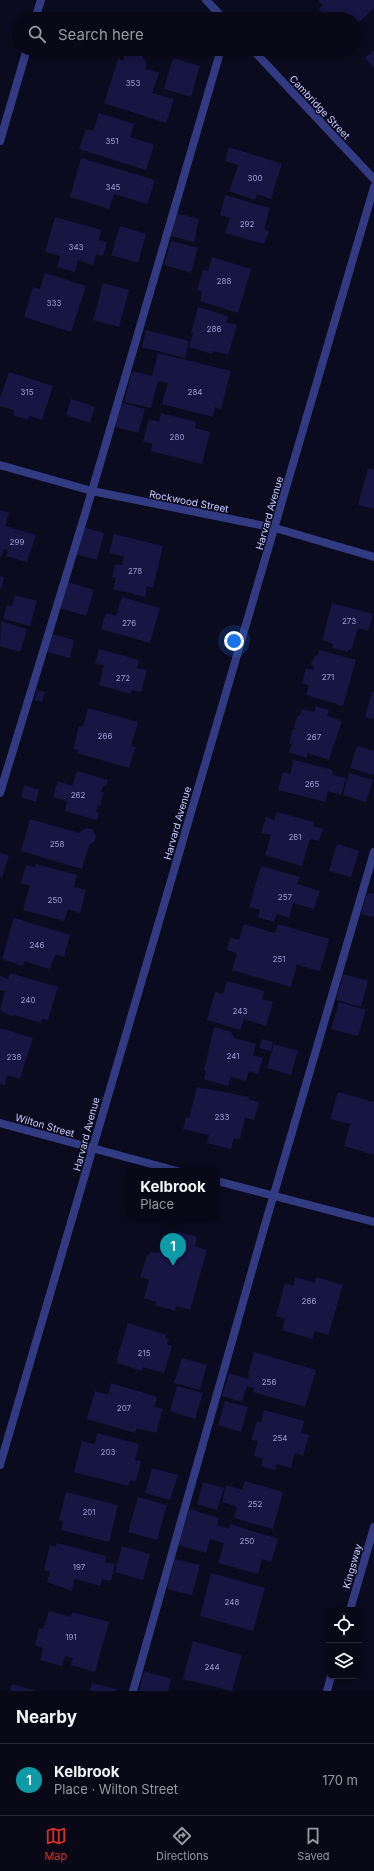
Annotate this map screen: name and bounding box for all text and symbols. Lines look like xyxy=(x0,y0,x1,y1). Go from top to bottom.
search box xyxy=(12,12,362,56)
icon: search xyxy=(26,23,48,45)
text: Search here xyxy=(58,25,144,44)
street label: Cambridge Street xyxy=(287,72,353,142)
house number: 353 xyxy=(126,78,140,88)
house number: 351 xyxy=(105,136,119,146)
house number: 300 xyxy=(247,173,263,183)
house number: 345 xyxy=(106,182,121,192)
house number: 292 xyxy=(240,219,254,229)
house number: 343 xyxy=(68,242,84,252)
house number: 288 xyxy=(217,276,231,286)
house number: 333 xyxy=(47,298,61,308)
house number: 286 xyxy=(207,324,221,334)
house number: 315 xyxy=(20,387,34,397)
house number: 284 xyxy=(188,387,203,397)
house number: 280 xyxy=(170,432,184,442)
street label: Harvard Avenue xyxy=(253,475,285,551)
street label: Rockwood Street xyxy=(148,487,230,515)
house number: 299 xyxy=(10,537,24,547)
house number: 278 xyxy=(128,566,142,576)
house number: 273 xyxy=(342,616,356,626)
house number: 276 xyxy=(122,618,136,628)
your location xyxy=(224,631,244,651)
house number: 271 xyxy=(322,672,334,682)
house number: 272 xyxy=(116,673,130,683)
house number: 266 xyxy=(98,731,112,741)
house number: 267 xyxy=(307,732,322,742)
house number: 265 xyxy=(305,779,319,789)
street label: Harvard Avenue xyxy=(161,785,193,861)
house number: 262 xyxy=(71,790,85,800)
house number: 261 xyxy=(288,832,302,842)
house number: 258 xyxy=(50,839,64,849)
house number: 257 xyxy=(278,892,293,902)
house number: 250 xyxy=(48,895,62,905)
house number: 246 xyxy=(30,940,44,950)
house number: 251 xyxy=(273,954,286,964)
house number: 240 xyxy=(21,995,35,1005)
house number: 243 xyxy=(233,1006,247,1016)
house number: 241 xyxy=(226,1051,240,1061)
house number: 238 xyxy=(7,1052,21,1062)
street label: Harvard Avenue xyxy=(70,1096,102,1172)
street label: Wilton Street xyxy=(14,1111,77,1139)
house number: 233 xyxy=(215,1112,229,1122)
popup xyxy=(126,1168,220,1220)
text: Kelbrook xyxy=(140,1177,206,1196)
text: Place xyxy=(140,1196,174,1212)
pin: 1 xyxy=(160,1233,186,1266)
house number: 266 xyxy=(302,1296,316,1306)
house number: 215 xyxy=(138,1348,151,1358)
house number: 256 xyxy=(262,1377,276,1387)
house number: 207 xyxy=(117,1403,132,1413)
house number: 254 xyxy=(273,1433,287,1443)
house number: 203 xyxy=(101,1447,115,1457)
house number: 252 xyxy=(248,1499,262,1509)
house number: 201 xyxy=(82,1507,96,1517)
house number: 250 xyxy=(240,1536,254,1546)
street label: Kingsway xyxy=(340,1542,364,1590)
house number: 197 xyxy=(73,1562,86,1572)
house number: 248 xyxy=(225,1597,239,1607)
map controls xyxy=(326,1607,362,1679)
button: locate xyxy=(326,1607,362,1643)
house number: 191 xyxy=(65,1632,77,1642)
button: layers xyxy=(326,1643,362,1679)
house number: 244 xyxy=(204,1662,220,1672)
text: Nearby xyxy=(16,1707,77,1727)
text: Kelbrook xyxy=(54,1762,120,1781)
text: 1 xyxy=(26,1772,32,1788)
text: 170 m xyxy=(322,1772,358,1788)
text: Place · Wilton Street xyxy=(54,1781,178,1797)
tab: Map xyxy=(44,1825,67,1863)
tab: Directions xyxy=(156,1825,209,1863)
tab: Saved xyxy=(297,1825,330,1863)

